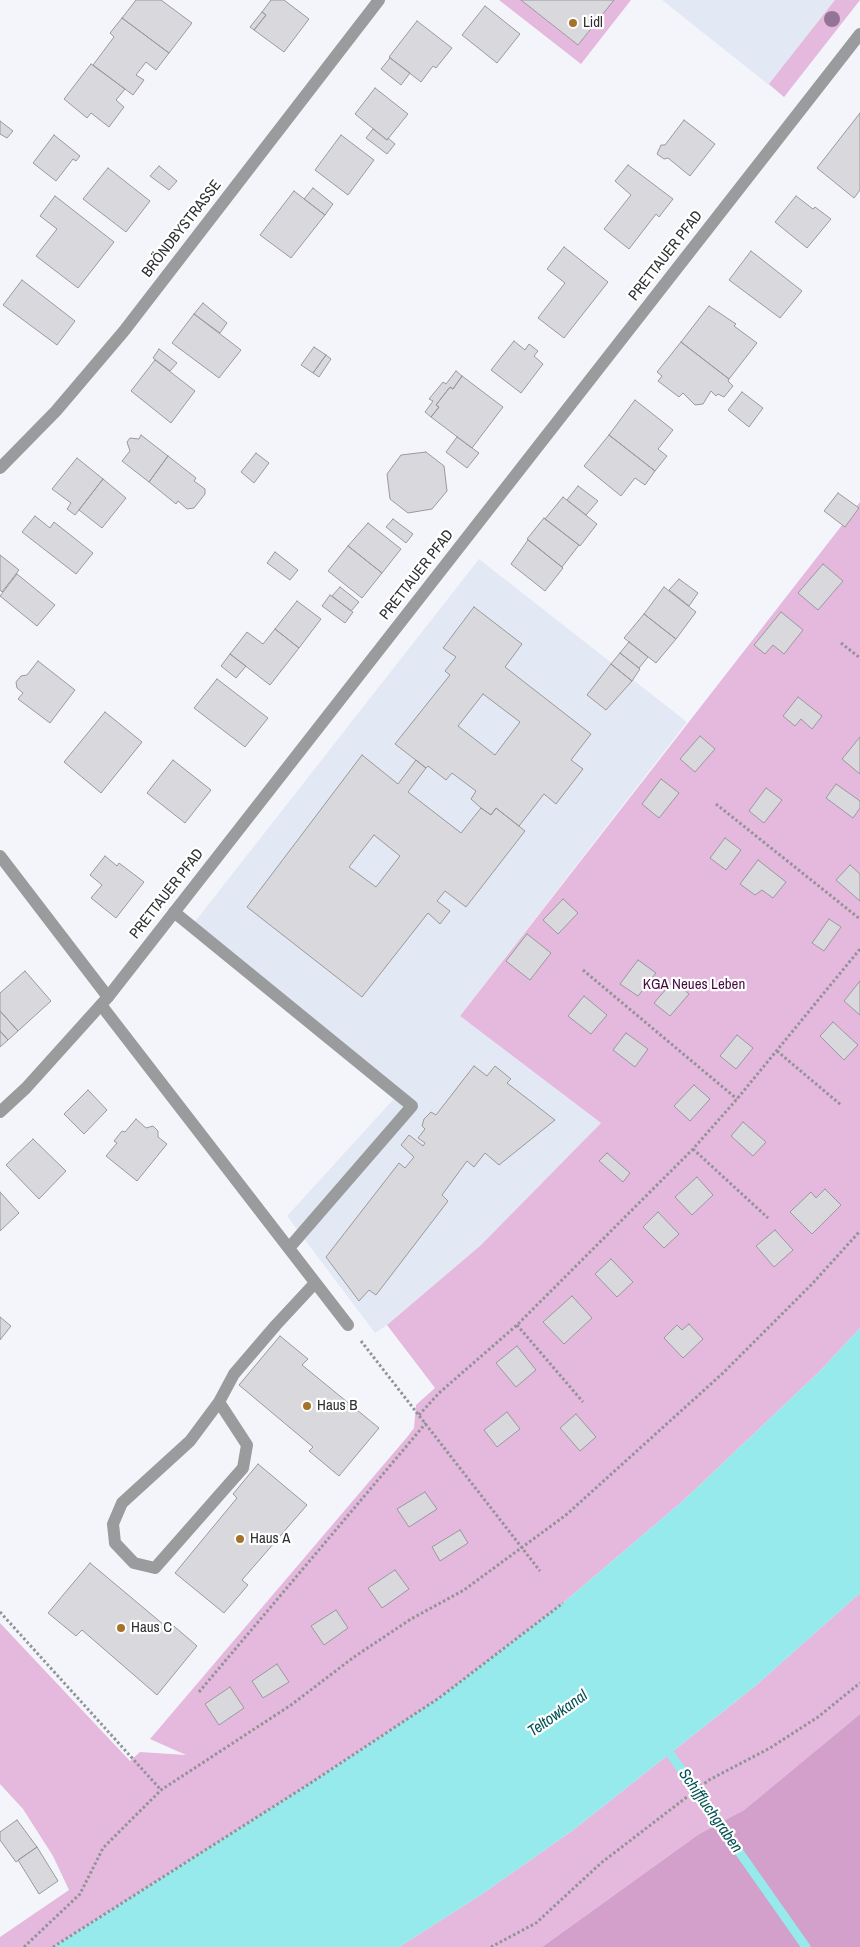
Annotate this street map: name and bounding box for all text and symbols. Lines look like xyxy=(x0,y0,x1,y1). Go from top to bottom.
place label: Lidl xyxy=(583,14,603,32)
marker: Lidl xyxy=(567,17,579,29)
street label: BRÖNDBYSTRASSE xyxy=(139,177,225,281)
street label: PRETTAUER PFAD xyxy=(625,207,707,305)
street label: PRETTAUER PFAD xyxy=(376,526,458,624)
street label: PRETTAUER PFAD xyxy=(126,845,208,943)
park label: KGA Neues Leben xyxy=(643,976,745,994)
place label: Haus B xyxy=(317,1397,357,1415)
marker: Haus B xyxy=(301,1400,313,1412)
place label: Haus A xyxy=(250,1530,290,1548)
marker: Haus A xyxy=(234,1533,246,1545)
place label: Haus C xyxy=(131,1619,172,1637)
marker: Haus C xyxy=(115,1622,127,1634)
water label: Teltowkanal xyxy=(525,1687,591,1741)
water label: Schiffluchgraben xyxy=(674,1765,746,1857)

